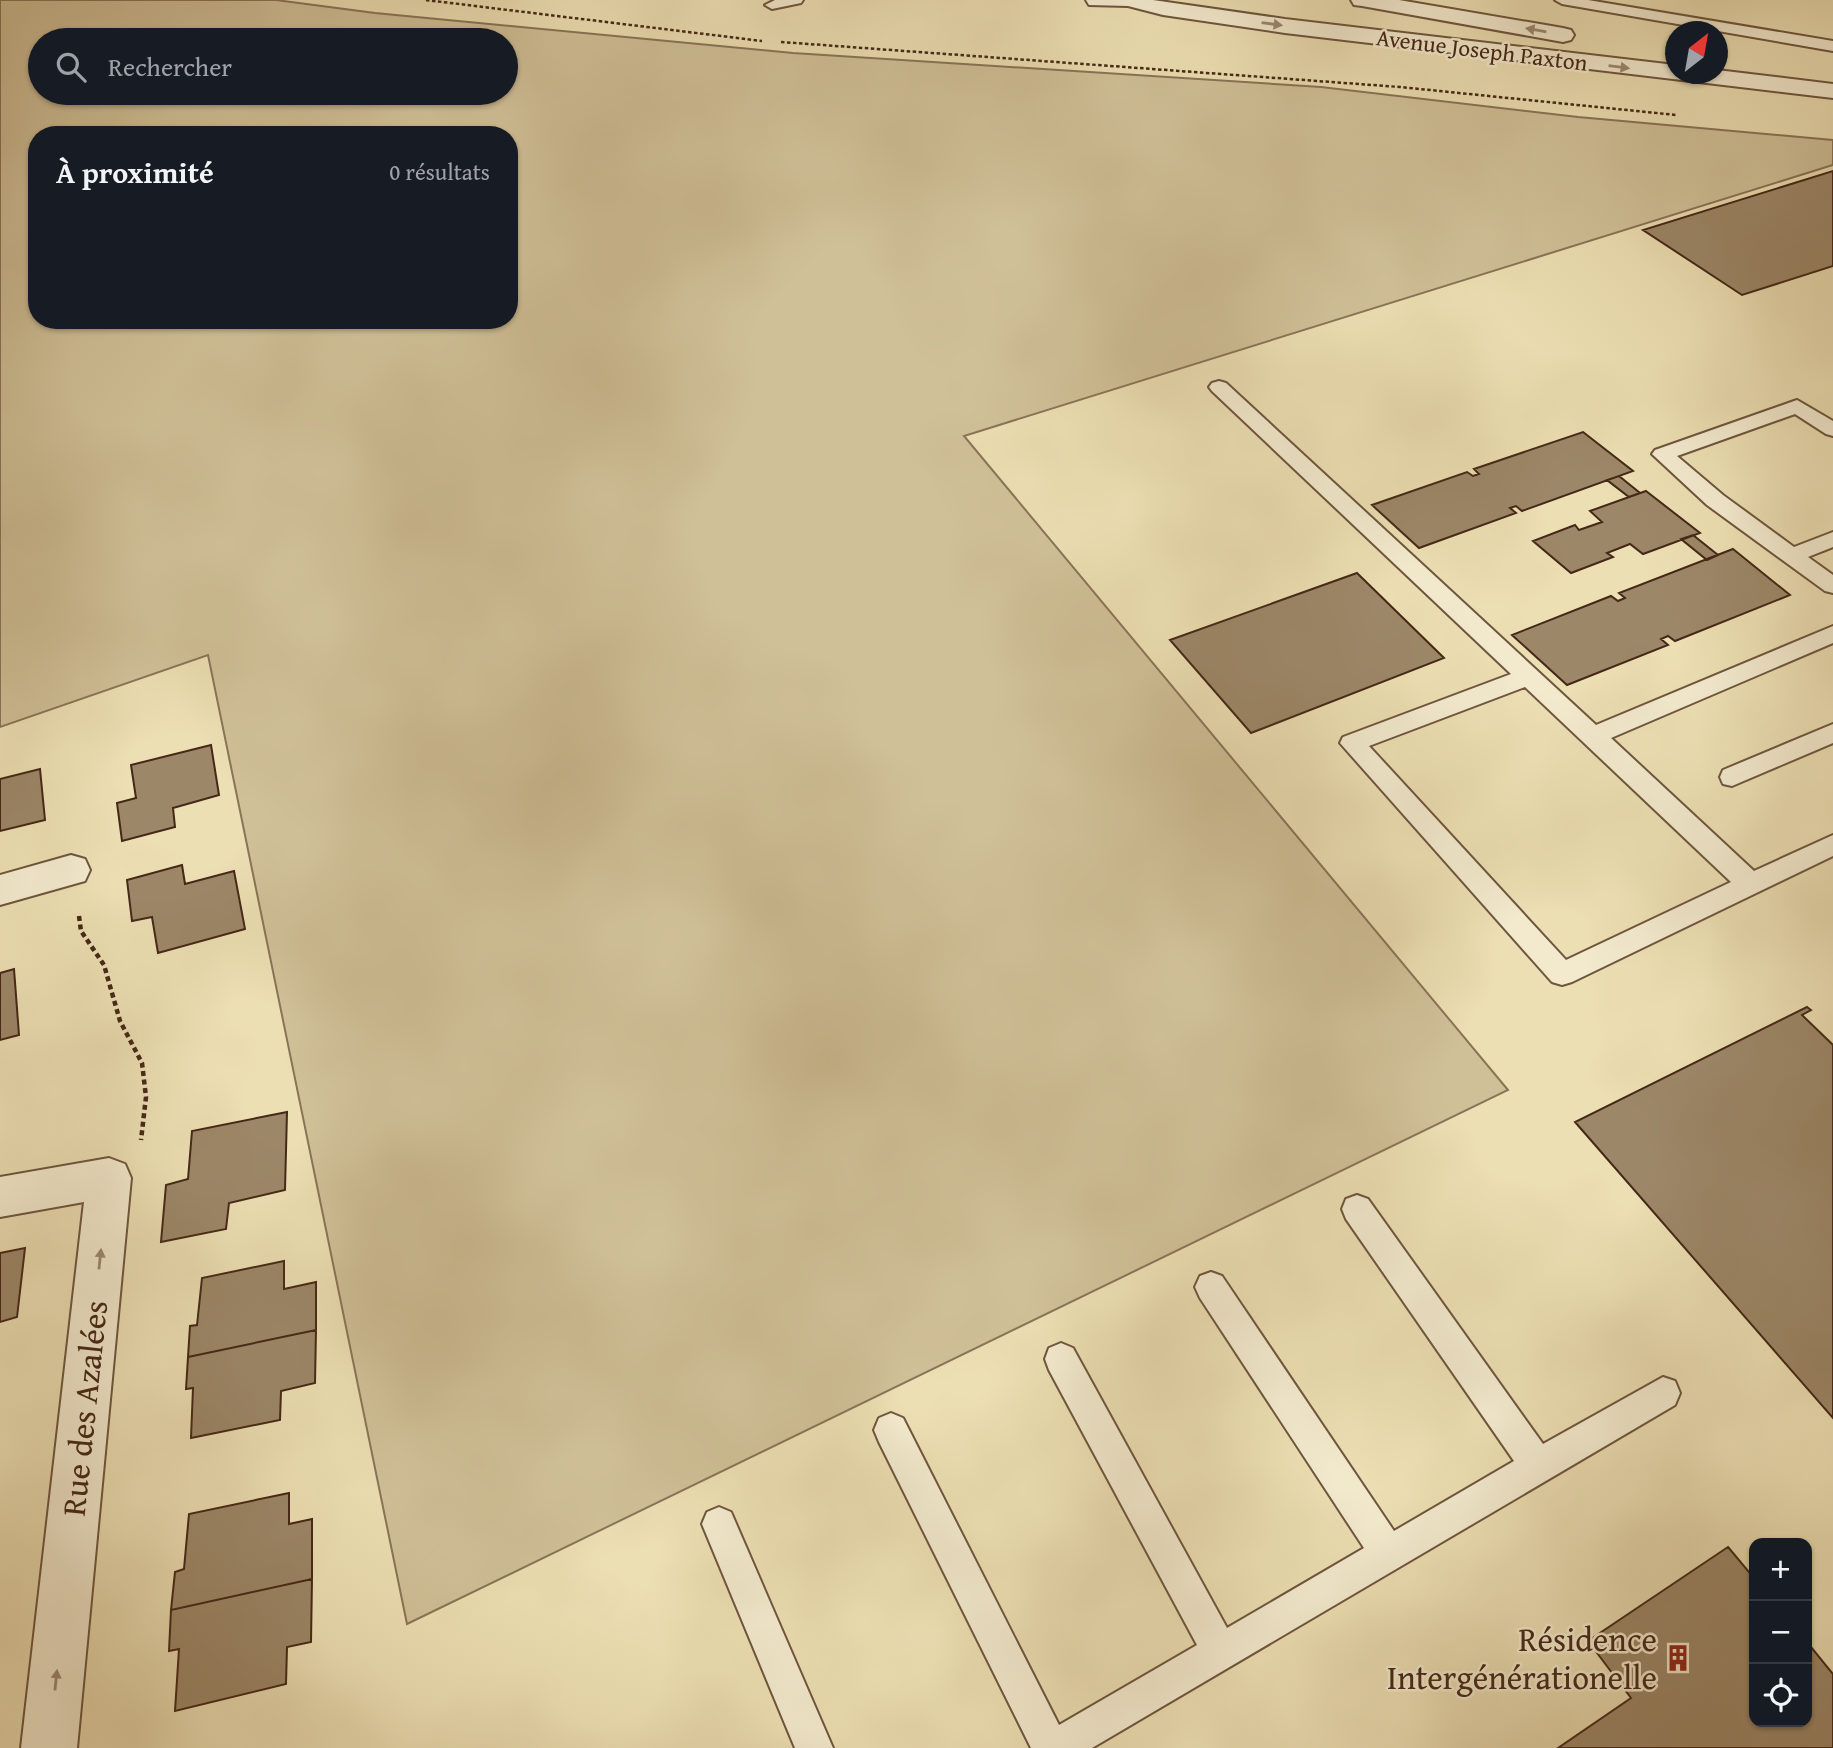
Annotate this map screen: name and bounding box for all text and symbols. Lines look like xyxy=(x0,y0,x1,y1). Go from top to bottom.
one-way arrow xyxy=(1261,18,1283,29)
street label: Avenue Joseph Paxton xyxy=(1374,20,1590,79)
north arrow xyxy=(1665,21,1728,84)
one-way arrow xyxy=(1525,25,1547,36)
search box xyxy=(28,28,518,105)
text: Rechercher xyxy=(108,47,232,86)
icon: search xyxy=(52,48,90,86)
one-way arrow xyxy=(1609,61,1631,72)
text: À proximité xyxy=(56,150,214,194)
text: 0 résultats xyxy=(389,155,490,188)
one-way arrow xyxy=(95,1248,106,1270)
street label: Rue des Azalées xyxy=(49,1298,119,1518)
map controls xyxy=(1749,1538,1812,1727)
button: + xyxy=(1749,1538,1812,1601)
button: − xyxy=(1749,1601,1812,1664)
place label: Résidence Intergénérationelle xyxy=(1387,1615,1657,1701)
building icon: Résidence Intergénérationelle xyxy=(1663,1643,1693,1673)
button: locate xyxy=(1749,1664,1812,1727)
one-way arrow xyxy=(51,1669,62,1691)

